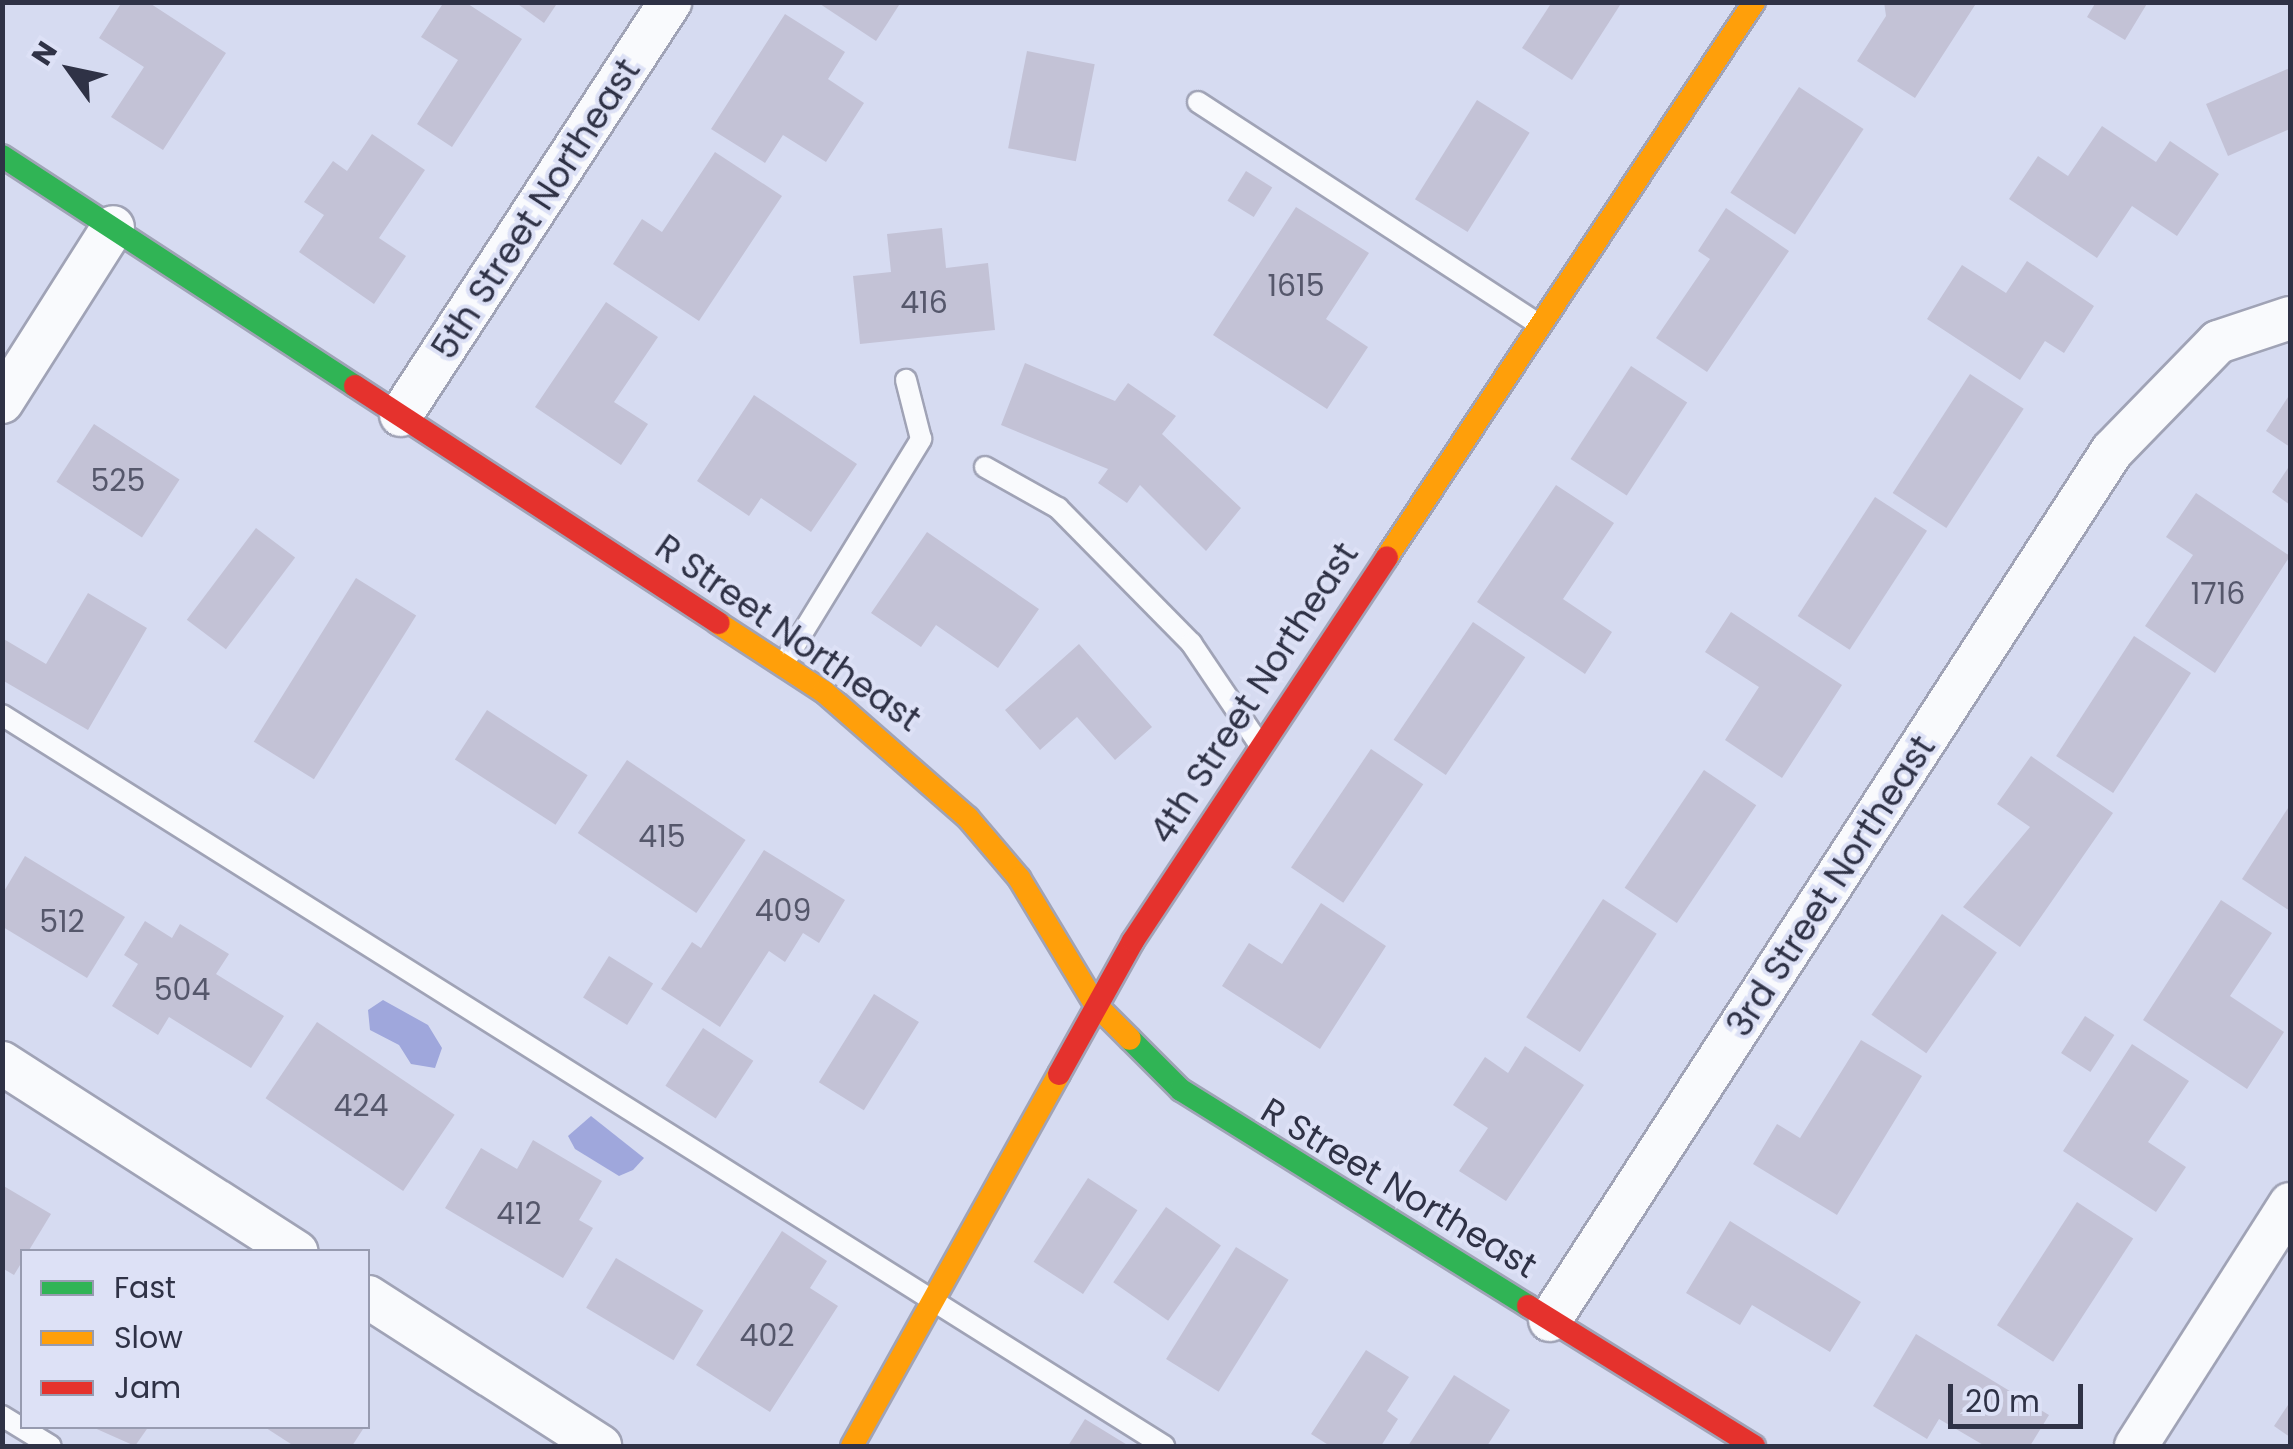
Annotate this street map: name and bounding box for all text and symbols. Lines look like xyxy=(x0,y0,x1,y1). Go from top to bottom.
north arrow xyxy=(20,20,120,120)
text: N xyxy=(22,34,67,73)
street label: 5th Street Northeast xyxy=(423,51,649,367)
house number: 1615 xyxy=(1267,268,1325,304)
house number: 416 xyxy=(900,285,948,321)
house number: 525 xyxy=(91,463,145,499)
street label: R Street Northeast xyxy=(647,526,929,740)
street label: 4th Street Northeast xyxy=(1141,535,1367,851)
house number: 1716 xyxy=(2191,576,2245,612)
street label: 3rd Street Northeast xyxy=(1718,728,1944,1044)
house number: 415 xyxy=(638,819,686,855)
house number: 409 xyxy=(755,893,811,929)
house number: 512 xyxy=(39,904,85,940)
house number: 504 xyxy=(154,972,210,1008)
house number: 424 xyxy=(334,1088,388,1124)
street label: R Street Northeast xyxy=(1254,1089,1544,1287)
house number: 412 xyxy=(496,1196,542,1232)
legend xyxy=(20,1249,370,1429)
text: Fast xyxy=(114,1266,176,1309)
text: Slow xyxy=(114,1316,183,1359)
house number: 402 xyxy=(740,1318,794,1354)
scale bar xyxy=(1953,1364,2088,1426)
text: Jam xyxy=(114,1366,181,1409)
text: 20 m xyxy=(1965,1380,2040,1423)

